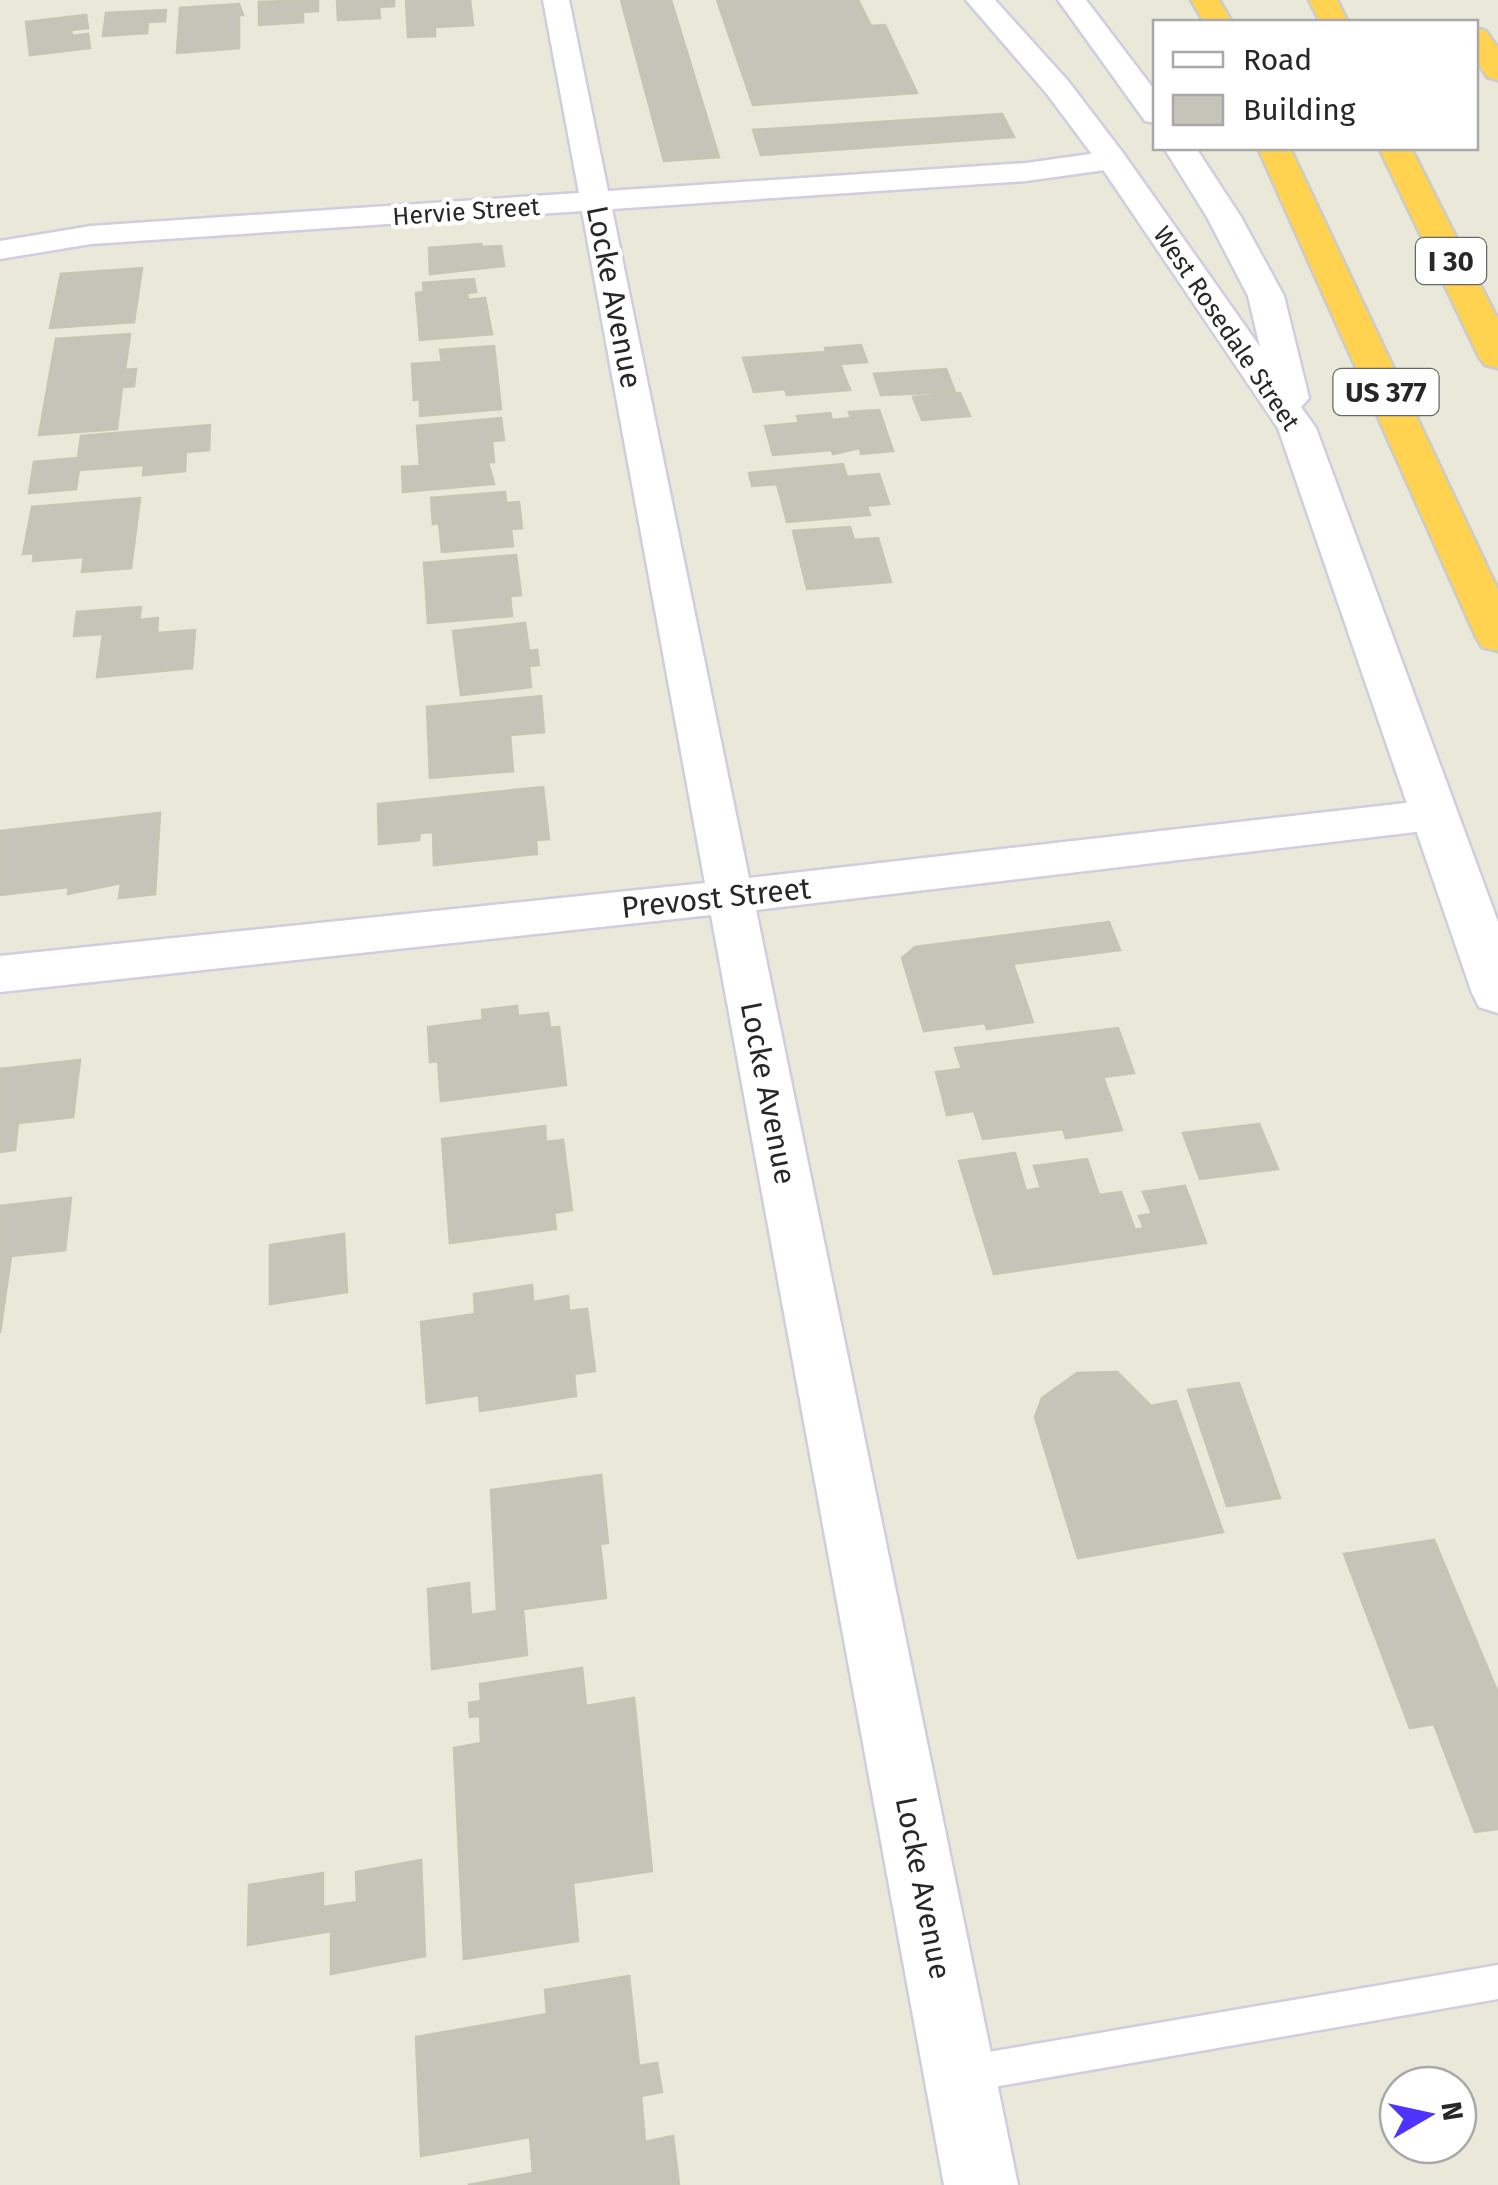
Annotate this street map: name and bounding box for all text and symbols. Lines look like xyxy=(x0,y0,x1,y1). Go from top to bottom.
legend xyxy=(1153,20,1478,150)
text: Road xyxy=(1243,42,1312,78)
text: Building xyxy=(1243,92,1356,128)
street label: Hervie Street xyxy=(391,192,542,232)
street label: Locke Avenue xyxy=(579,203,649,391)
street label: West Rosedale Street xyxy=(1147,221,1306,437)
road number: I 30 xyxy=(1416,238,1486,284)
road number: US 377 xyxy=(1334,369,1438,415)
street label: Prevost Street xyxy=(620,870,813,926)
street label: Locke Avenue xyxy=(733,999,803,1187)
street label: Locke Avenue xyxy=(888,1794,958,1982)
north arrow xyxy=(1378,2065,1478,2165)
text: N xyxy=(1434,2099,1470,2123)

